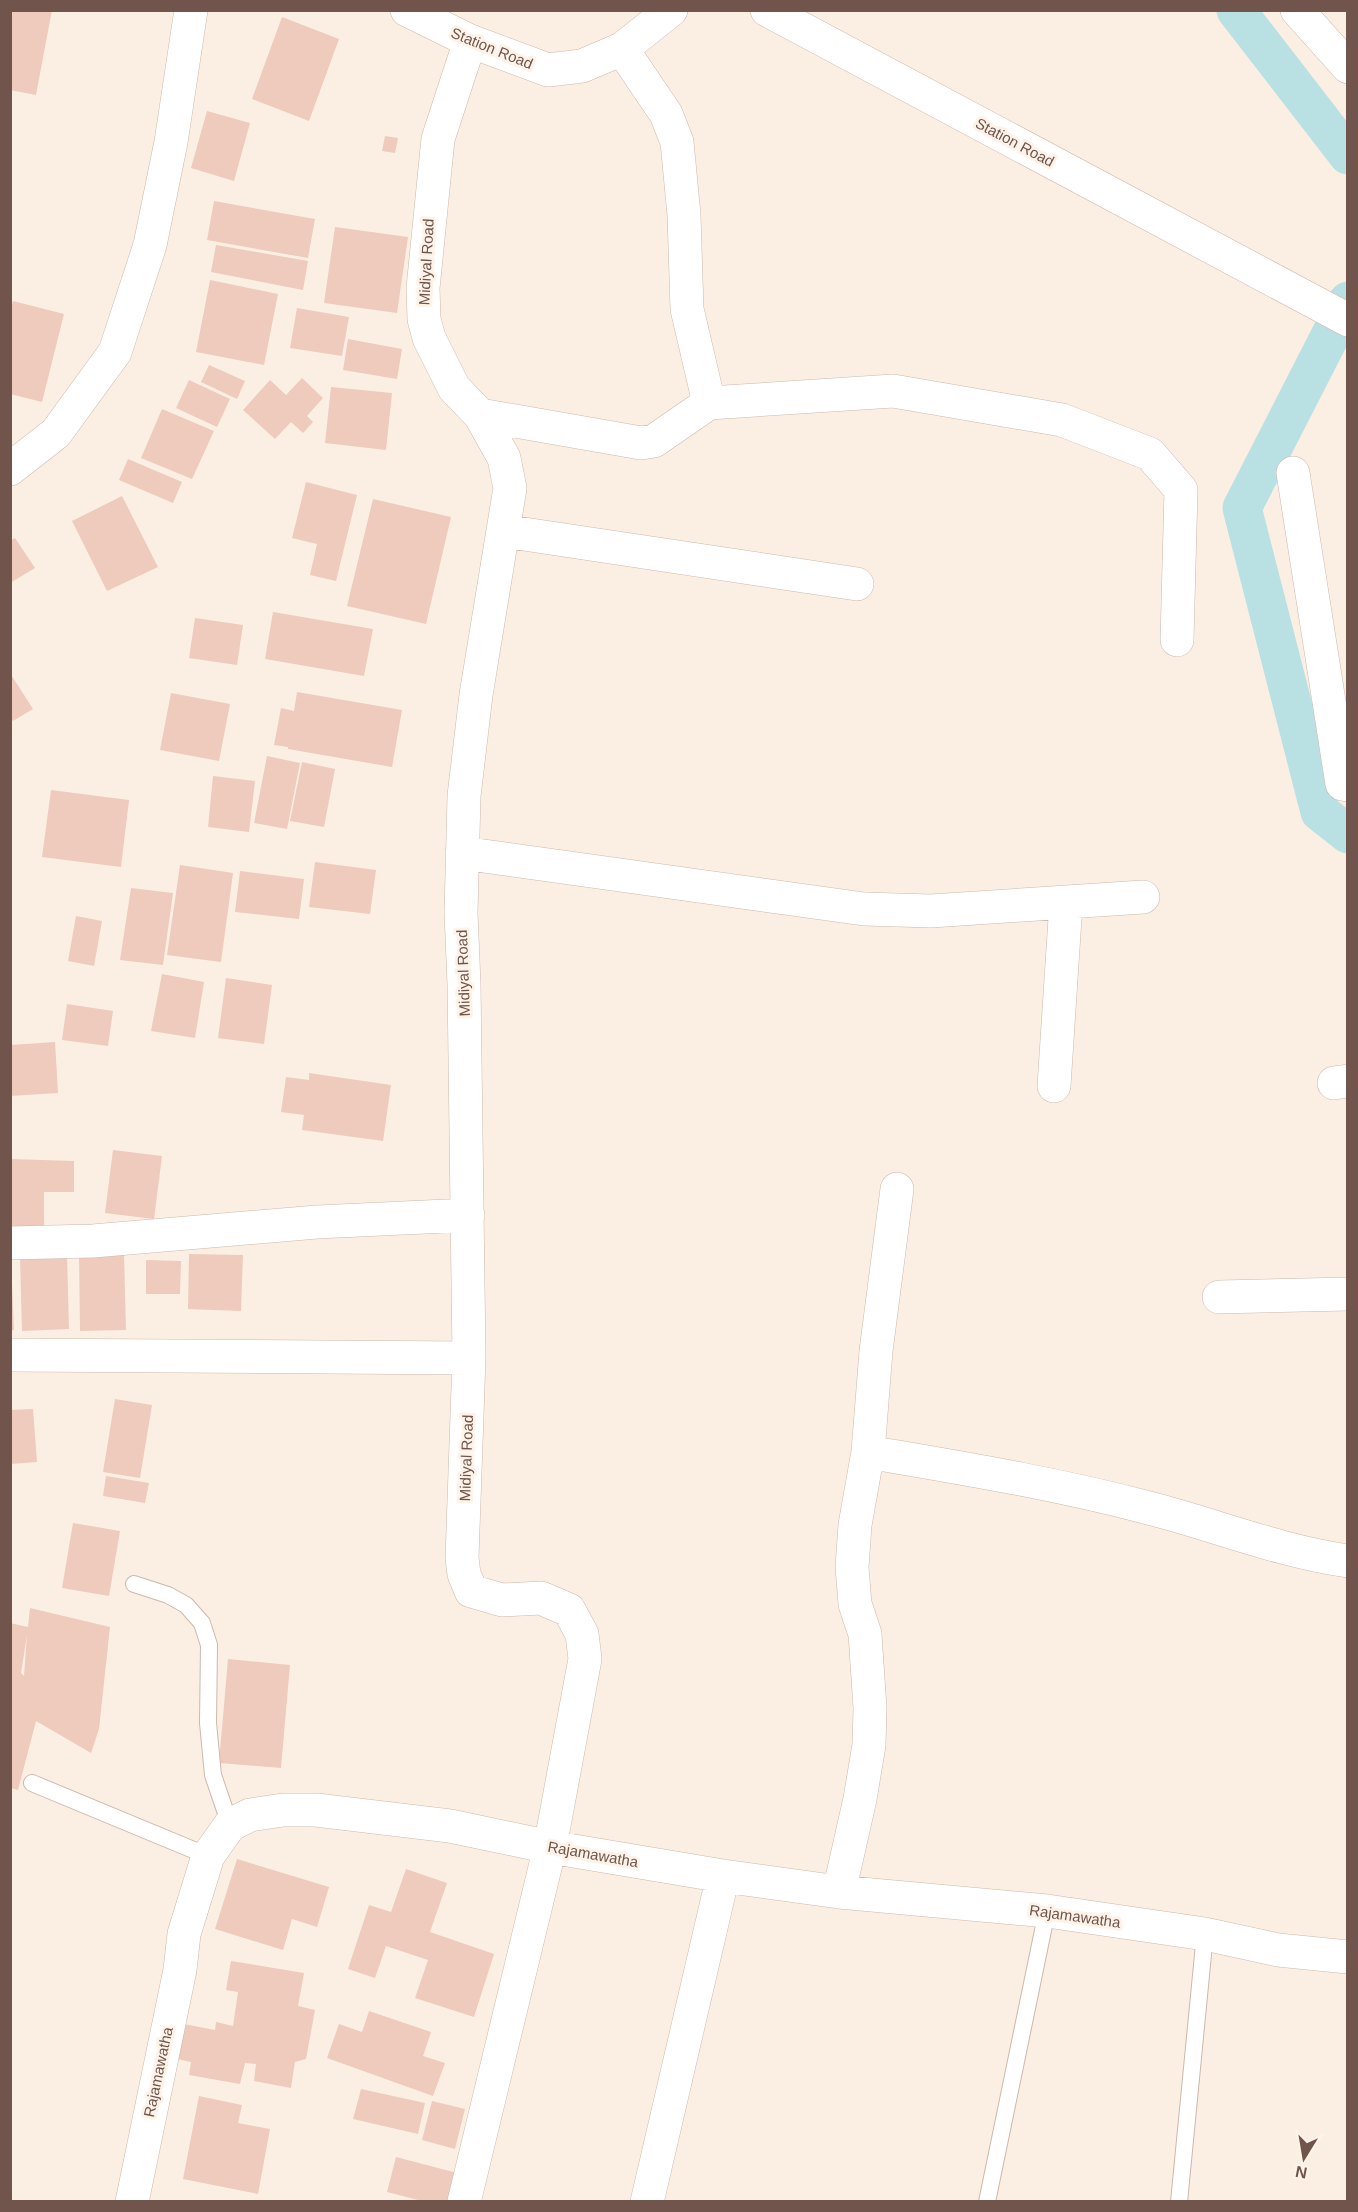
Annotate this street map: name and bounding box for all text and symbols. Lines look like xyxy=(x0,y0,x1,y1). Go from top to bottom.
street label: Station Road xyxy=(449,24,535,72)
street label: Station Road xyxy=(973,114,1057,170)
street label: Midiyal Road xyxy=(415,218,437,306)
street label: Midiyal Road xyxy=(453,929,473,1017)
street label: Midiyal Road xyxy=(456,1414,476,1502)
street label: Rajamawatha xyxy=(546,1838,640,1870)
street label: Rajamawatha xyxy=(1028,1901,1122,1931)
street label: Rajamawatha xyxy=(140,2025,176,2119)
north arrow xyxy=(1274,2128,1334,2188)
text: N xyxy=(1294,2163,1309,2182)

